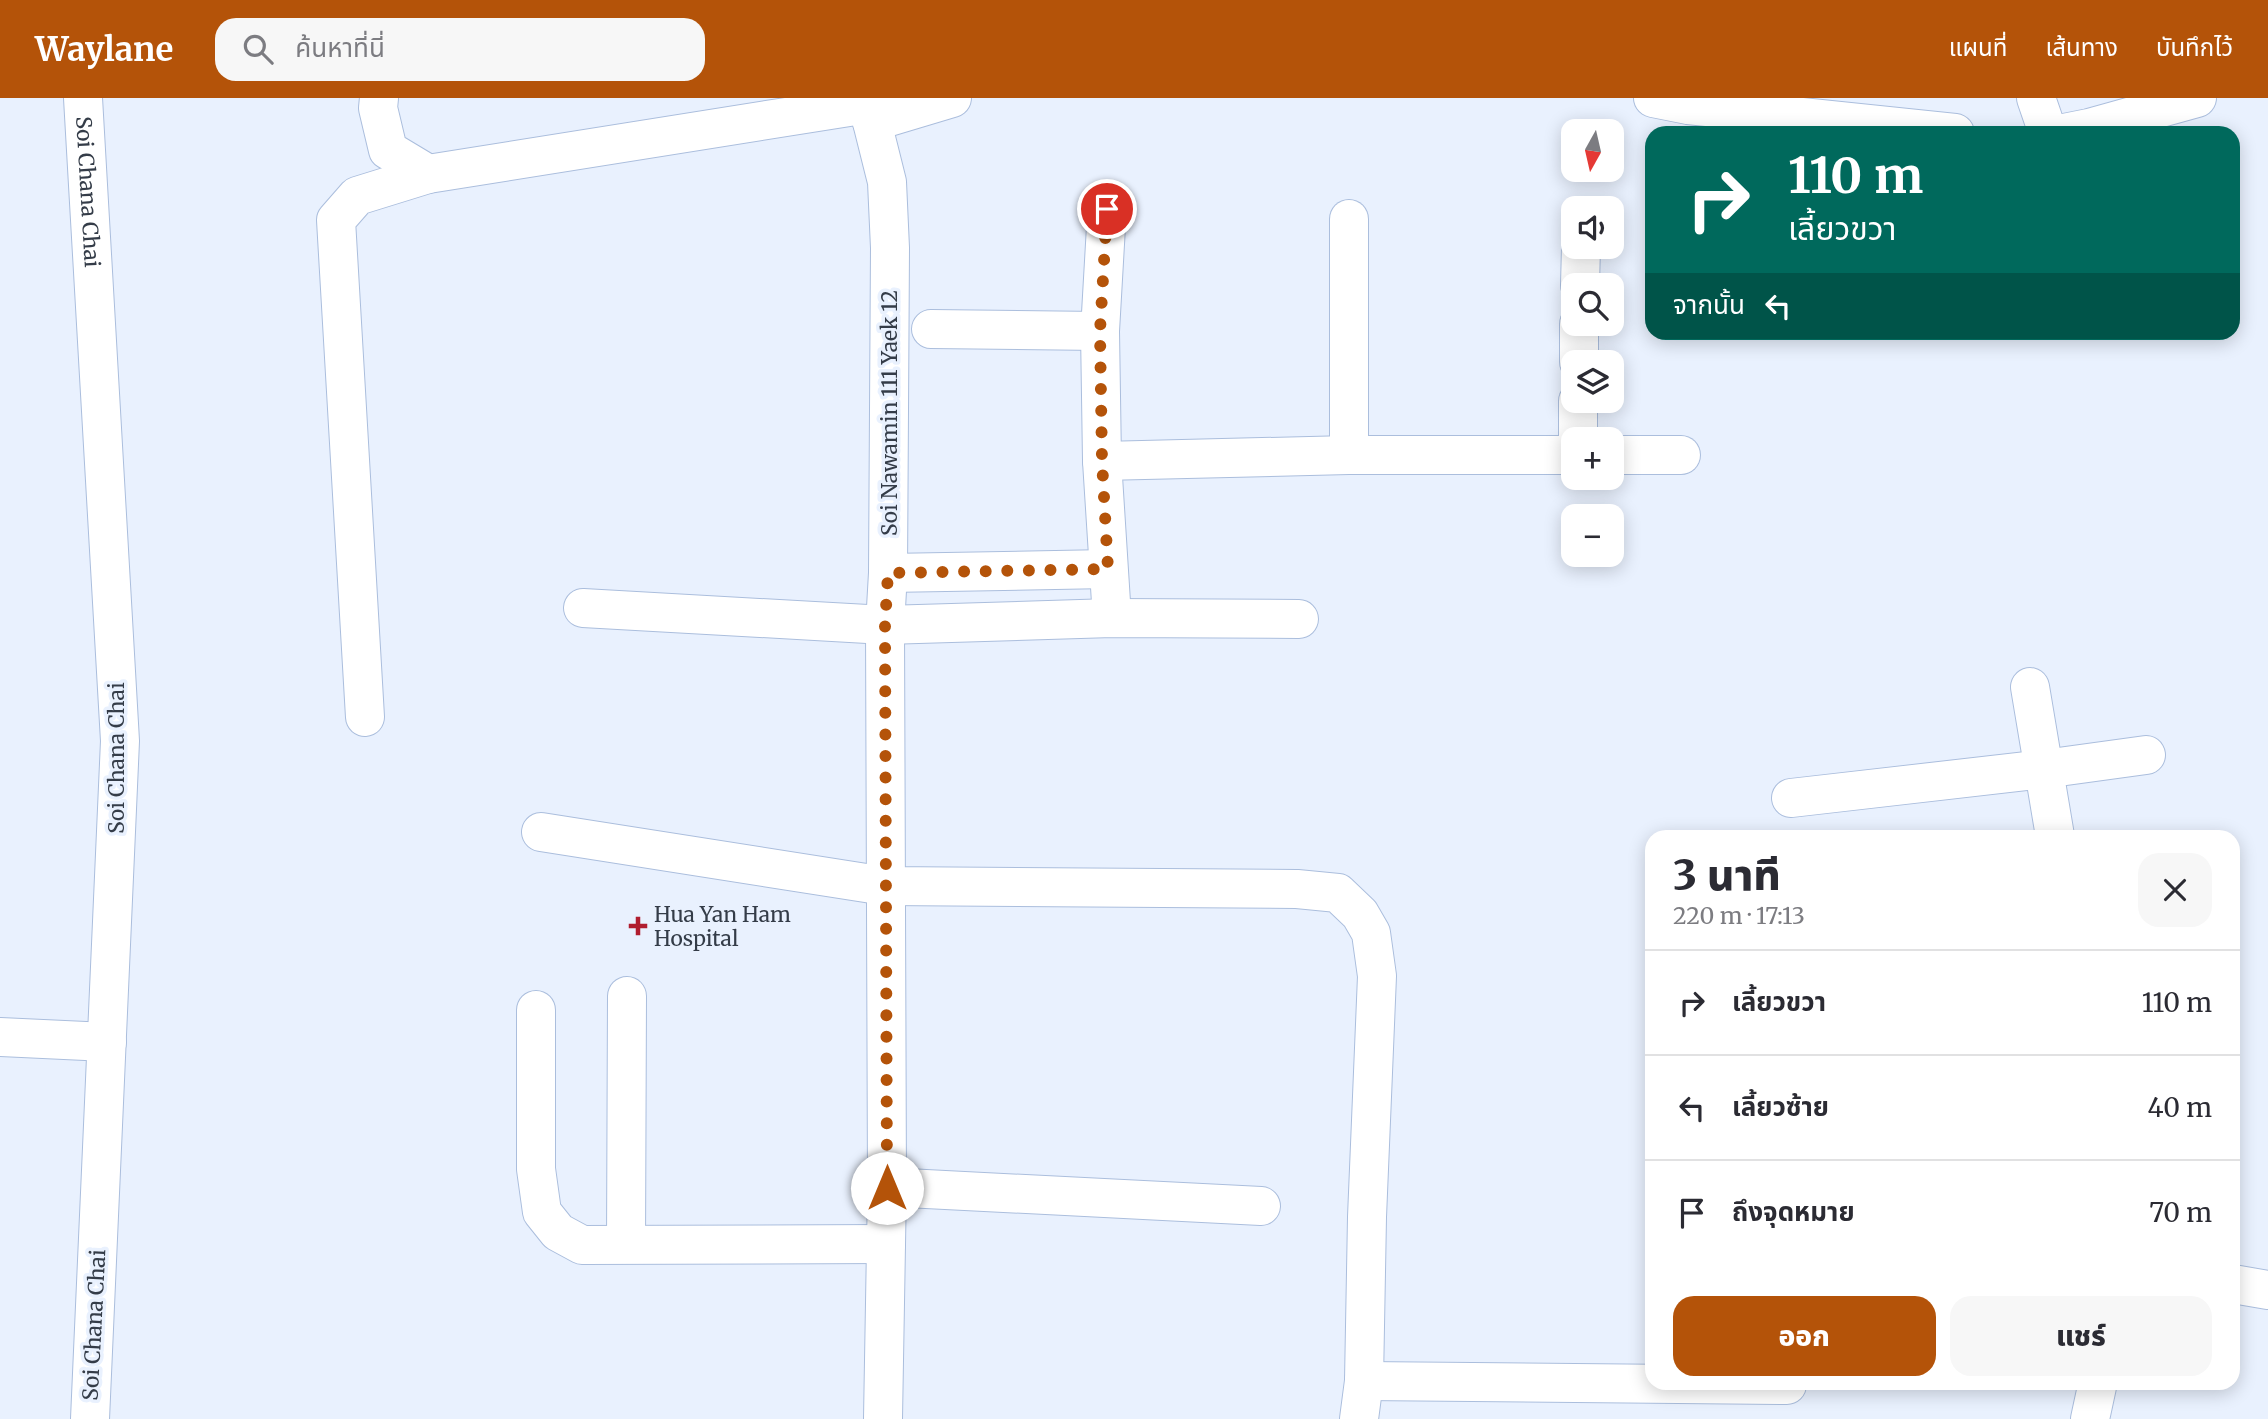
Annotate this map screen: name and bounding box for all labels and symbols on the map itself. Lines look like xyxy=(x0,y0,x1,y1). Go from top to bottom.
street label: Soi Chana Chai xyxy=(71,115,106,268)
north arrow xyxy=(1561,119,1624,182)
pin xyxy=(1077,179,1137,239)
street label: Soi Nawamin 111 Yaek 12 xyxy=(876,290,903,536)
street label: Soi Chana Chai xyxy=(103,682,130,834)
place label: Hua Yan Ham Hospital xyxy=(654,901,791,952)
marker: Hua Yan Ham Hospital xyxy=(628,916,648,936)
position arrow xyxy=(850,1151,924,1225)
street label: Soi Chana Chai xyxy=(77,1249,111,1401)

